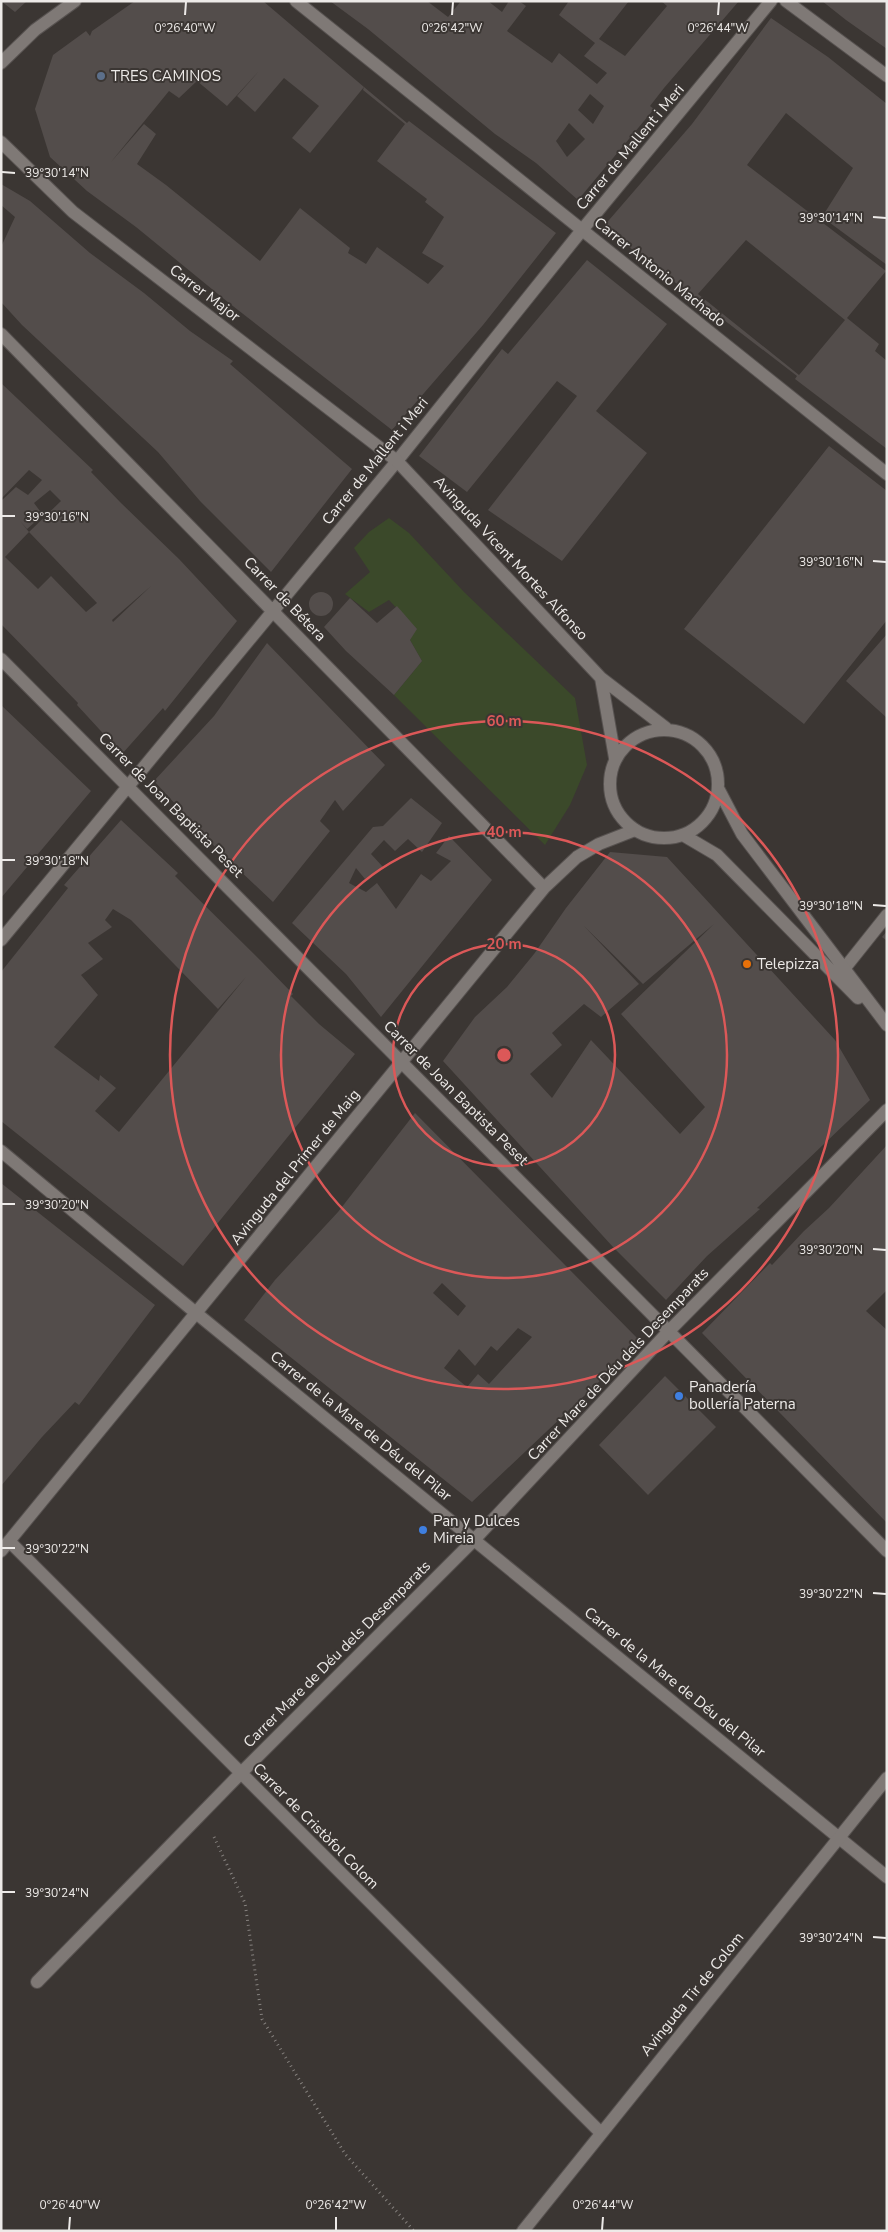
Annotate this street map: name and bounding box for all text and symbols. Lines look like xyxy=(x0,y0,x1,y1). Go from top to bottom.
text: 0°26'40"W xyxy=(154,20,216,36)
text: 0°26'42"W xyxy=(421,20,483,36)
text: 0°26'44"W xyxy=(687,20,749,36)
place label: TRES CAMINOS xyxy=(111,66,221,86)
marker: TRES CAMINOS xyxy=(95,70,107,82)
street label: Carrer de Mallent i Meri xyxy=(571,80,689,214)
text: 39°30'14"N xyxy=(25,165,89,181)
text: 39°30'14"N xyxy=(799,210,863,226)
street label: Carrer Antonio Machado xyxy=(590,213,730,331)
street label: Carrer Major xyxy=(166,260,245,327)
street label: Carrer de Mallent i Meri xyxy=(317,393,433,529)
street label: Avinguda Vicent Mortes Alfonso xyxy=(429,472,593,644)
text: 39°30'16"N xyxy=(25,509,89,525)
street label: Carrer de Bétera xyxy=(239,552,331,646)
text: 39°30'16"N xyxy=(799,554,863,570)
text: 60 m xyxy=(486,711,522,731)
street label: Carrer de Joan Baptista Peset xyxy=(94,728,248,882)
text: 40 m xyxy=(486,822,522,842)
text: 39°30'18"N xyxy=(25,853,89,869)
text: 39°30'18"N xyxy=(799,898,863,914)
text: 20 m xyxy=(486,934,522,954)
place label: Telepizza xyxy=(757,954,819,974)
marker: Telepizza xyxy=(741,958,753,970)
street label: Carrer de Joan Baptista Peset xyxy=(379,1016,533,1170)
centre of rings xyxy=(495,1046,513,1064)
street label: Avinguda del Primer de Maig xyxy=(226,1085,364,1249)
text: 39°30'20"N xyxy=(25,1197,89,1213)
text: 39°30'20"N xyxy=(799,1242,863,1258)
street label: Carrer Mare de Déu dels Desemparats xyxy=(523,1263,713,1465)
street label: Carrer de la Mare de Déu del Pilar xyxy=(266,1346,456,1506)
place label: Panadería bollería Paterna xyxy=(689,1377,796,1414)
marker: Panadería bollería Paterna xyxy=(673,1390,685,1402)
place label: Pan y Dulces Mireia xyxy=(433,1511,520,1548)
marker: Pan y Dulces Mireia xyxy=(417,1524,429,1536)
text: 39°30'22"N xyxy=(25,1541,89,1557)
street label: Carrer Mare de Déu dels Desemparats xyxy=(239,1556,435,1752)
text: 39°30'22"N xyxy=(799,1586,863,1602)
street label: Carrer de la Mare de Déu del Pilar xyxy=(580,1602,770,1762)
street label: Carrer de Cristòfol Colom xyxy=(249,1759,383,1893)
text: 39°30'24"N xyxy=(25,1885,89,1901)
street label: Avinguda Tir de Colom xyxy=(636,1928,748,2060)
text: 39°30'24"N xyxy=(799,1930,863,1946)
text: 0°26'40"W xyxy=(39,2197,101,2213)
text: 0°26'42"W xyxy=(305,2197,367,2213)
text: 0°26'44"W xyxy=(572,2197,634,2213)

